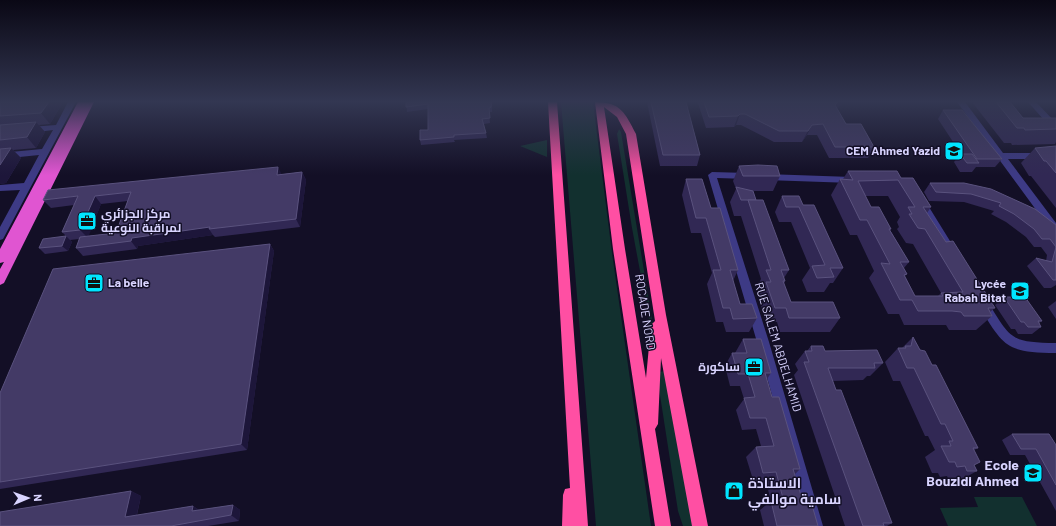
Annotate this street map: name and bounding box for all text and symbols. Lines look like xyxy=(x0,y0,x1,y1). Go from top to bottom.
school or university icon: CEM Ahmed Yazid xyxy=(943,140,965,162)
place label: CEM Ahmed Yazid xyxy=(846,143,940,157)
place label: مركز الجزائري لمراقبة النوعية xyxy=(101,206,181,236)
office icon: مركز الجزائري لمراقبة النوعية xyxy=(76,210,98,232)
office icon: La belle xyxy=(83,272,105,294)
street label: ROCADE NORD xyxy=(633,273,659,351)
place label: La belle xyxy=(108,275,150,289)
place label: Lycée Rabah Bitat xyxy=(944,276,1006,304)
street label: RUE SALEM ABDELHAMID xyxy=(753,280,805,413)
school or university icon: Lycée Rabah Bitat xyxy=(1009,280,1031,302)
office icon: ساكورة xyxy=(743,356,765,378)
place label: ساكورة xyxy=(698,359,740,375)
place label: Ecole Bouzidi Ahmed xyxy=(926,456,1019,489)
school or university icon: Ecole Bouzidi Ahmed xyxy=(1022,462,1044,484)
place label: الاستاذة سامية موالفي xyxy=(748,474,841,511)
north arrow xyxy=(8,478,48,518)
shop icon: الاستاذة سامية موالفي xyxy=(723,480,745,502)
text: N xyxy=(32,494,45,502)

